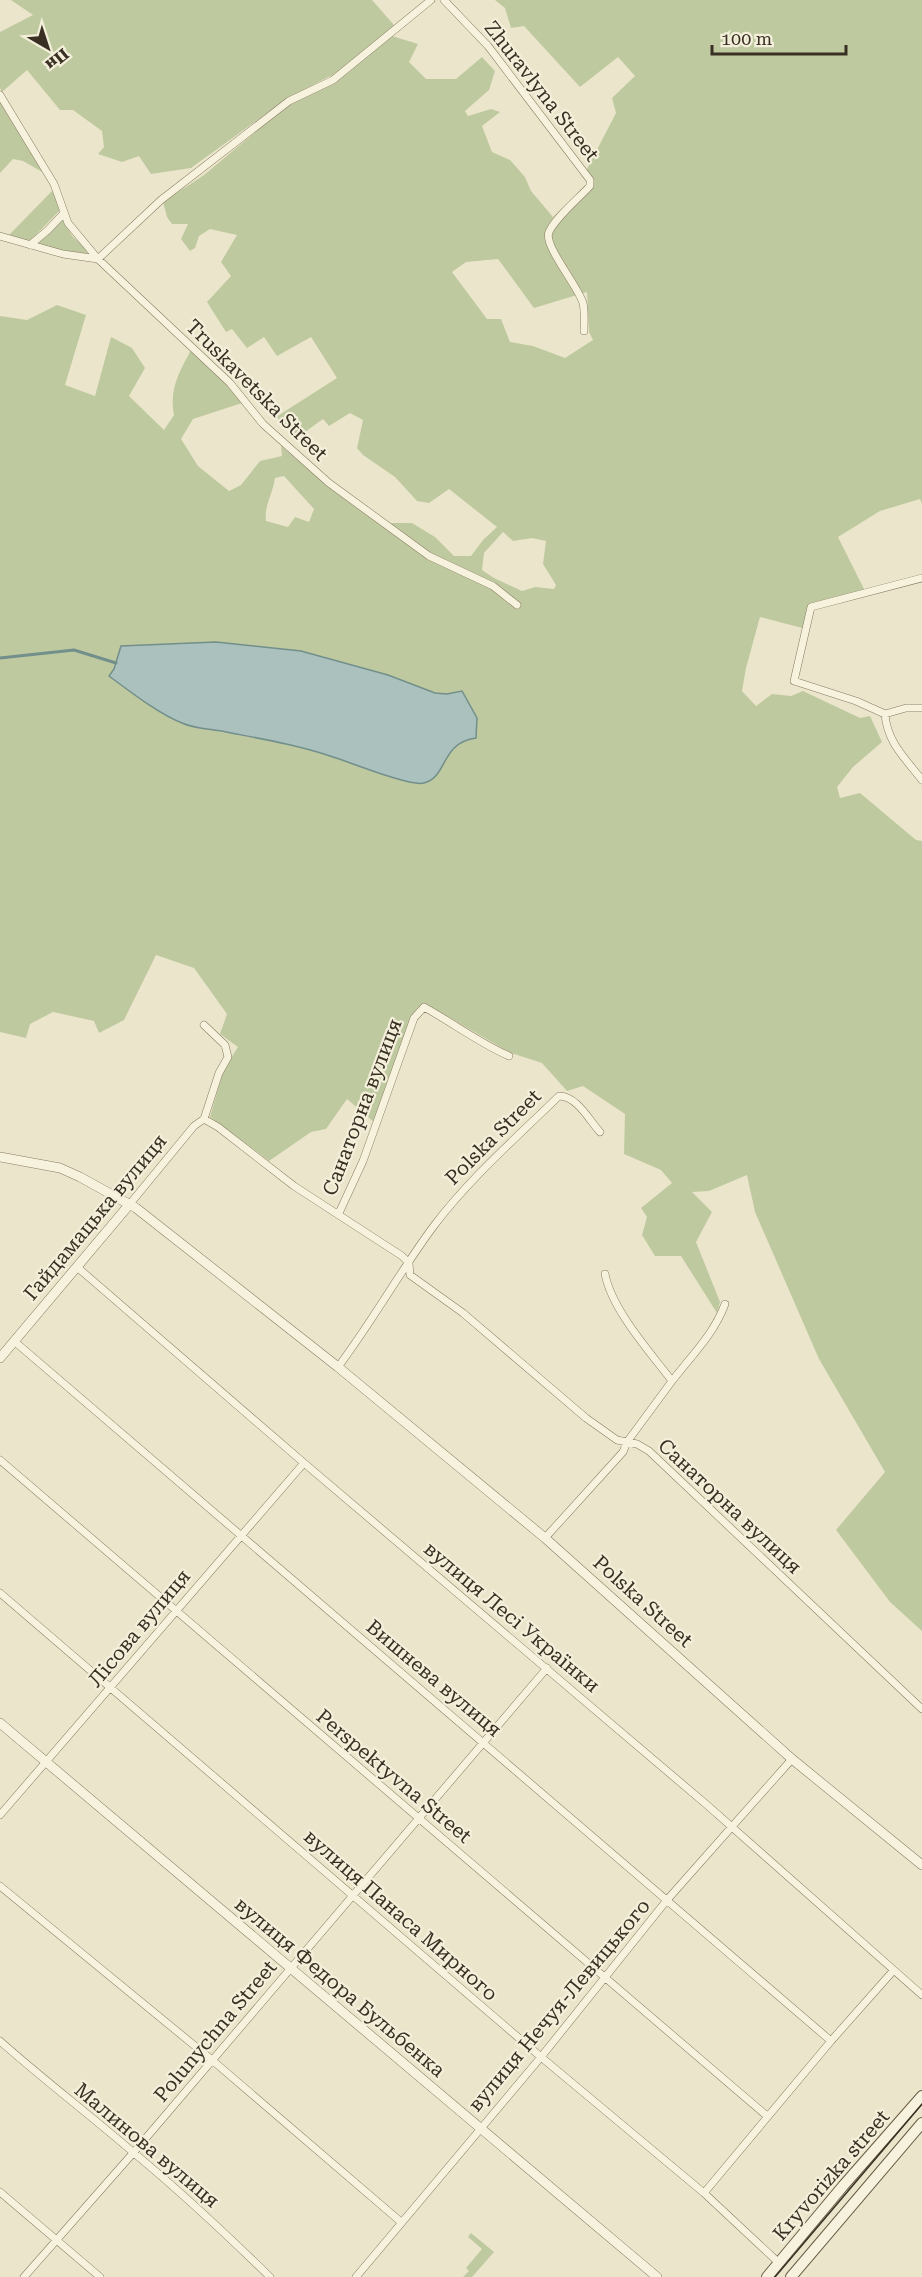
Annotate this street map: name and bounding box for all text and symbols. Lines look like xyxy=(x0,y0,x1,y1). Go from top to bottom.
street label: Zhuravlyna Street xyxy=(480,16,605,166)
north arrow xyxy=(18,18,78,78)
scale bar xyxy=(712,18,846,56)
text: 100 m xyxy=(721,28,772,49)
text: Пн xyxy=(42,44,72,74)
street label: Truskavetska Street xyxy=(181,314,333,466)
street label: Санаторна вулиця xyxy=(317,1015,407,1199)
street label: Polska Street xyxy=(440,1084,546,1190)
street label: Гайдамацька вулиця xyxy=(18,1129,172,1305)
street label: Санаторна вулиця xyxy=(653,1433,807,1579)
street label: вулиця Лесі Українки xyxy=(419,1537,605,1697)
street label: Polska Street xyxy=(588,1550,698,1652)
street label: Лісова вулиця xyxy=(83,1564,195,1692)
street label: Вишнева вулиця xyxy=(361,1614,507,1742)
street label: Perspektyvna Street xyxy=(311,1704,477,1848)
street label: вулиця Панаса Мирного xyxy=(299,1824,503,2006)
street label: вулиця Федора Бульбенка xyxy=(230,1892,450,2082)
street label: вулиця Нечуя-Левицького xyxy=(463,1894,655,2116)
street label: Polunychna Street xyxy=(149,1955,282,2107)
street label: Малинова вулиця xyxy=(70,2077,224,2213)
street label: Kryvorizka street xyxy=(768,2104,895,2245)

